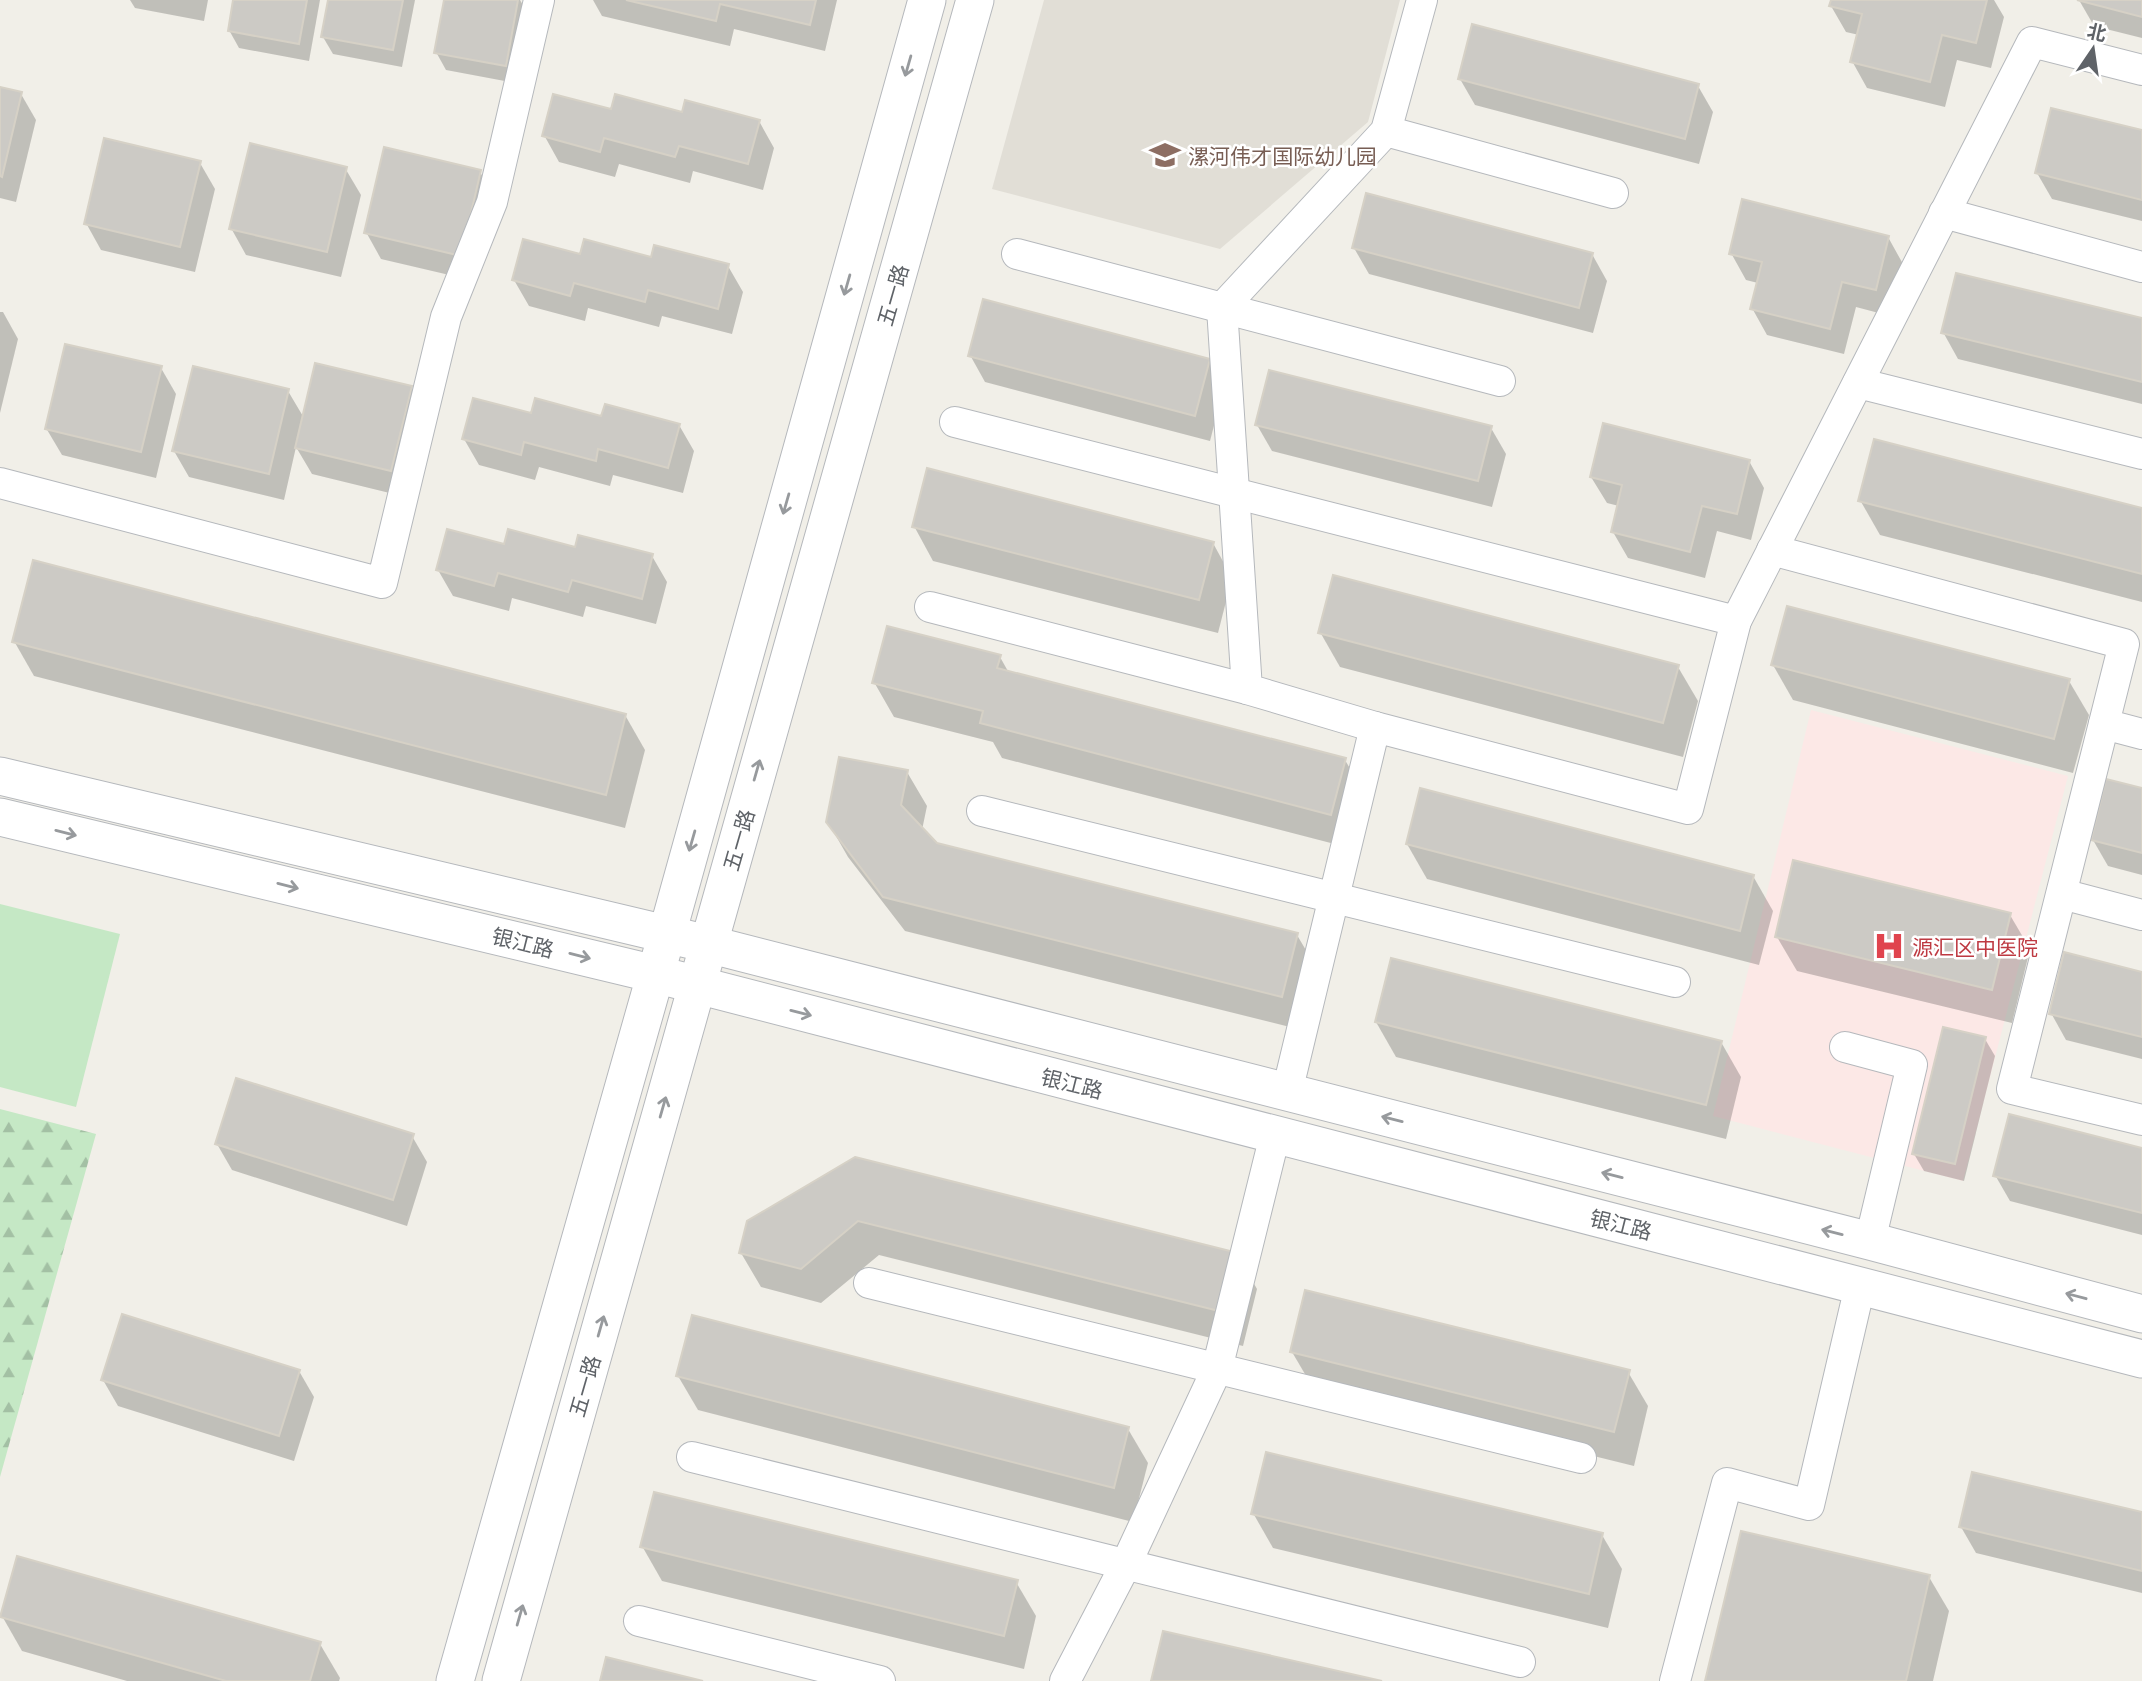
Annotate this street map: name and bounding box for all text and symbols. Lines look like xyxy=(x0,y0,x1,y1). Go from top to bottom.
north arrow xyxy=(2058,14,2128,84)
text: 北 xyxy=(2085,19,2109,45)
one-way arrow xyxy=(901,55,914,77)
school or university icon: 漯河伟才国际幼儿园 xyxy=(1148,138,1182,172)
place label: 漯河伟才国际幼儿园 xyxy=(1188,143,1377,168)
street label: 五一路 xyxy=(871,261,913,329)
one-way arrow xyxy=(840,274,853,296)
one-way arrow xyxy=(779,493,792,515)
one-way arrow xyxy=(752,759,765,781)
street label: 五一路 xyxy=(717,806,759,874)
one-way arrow xyxy=(54,826,77,840)
one-way arrow xyxy=(685,830,698,852)
one-way arrow xyxy=(276,880,298,893)
street label: 银江路 xyxy=(489,922,557,962)
hospital icon: 源汇区中医院 xyxy=(1872,929,1906,963)
place label: 源汇区中医院 xyxy=(1912,934,2038,959)
one-way arrow xyxy=(568,950,591,963)
one-way arrow xyxy=(789,1007,811,1020)
street label: 银江路 xyxy=(1038,1063,1106,1103)
one-way arrow xyxy=(658,1096,671,1118)
one-way arrow xyxy=(1381,1112,1404,1125)
one-way arrow xyxy=(1601,1168,1624,1181)
street label: 银江路 xyxy=(1587,1204,1655,1244)
one-way arrow xyxy=(1822,1225,1844,1238)
one-way arrow xyxy=(2065,1289,2088,1302)
one-way arrow xyxy=(596,1315,609,1337)
street label: 五一路 xyxy=(563,1352,605,1420)
one-way arrow xyxy=(514,1605,527,1627)

